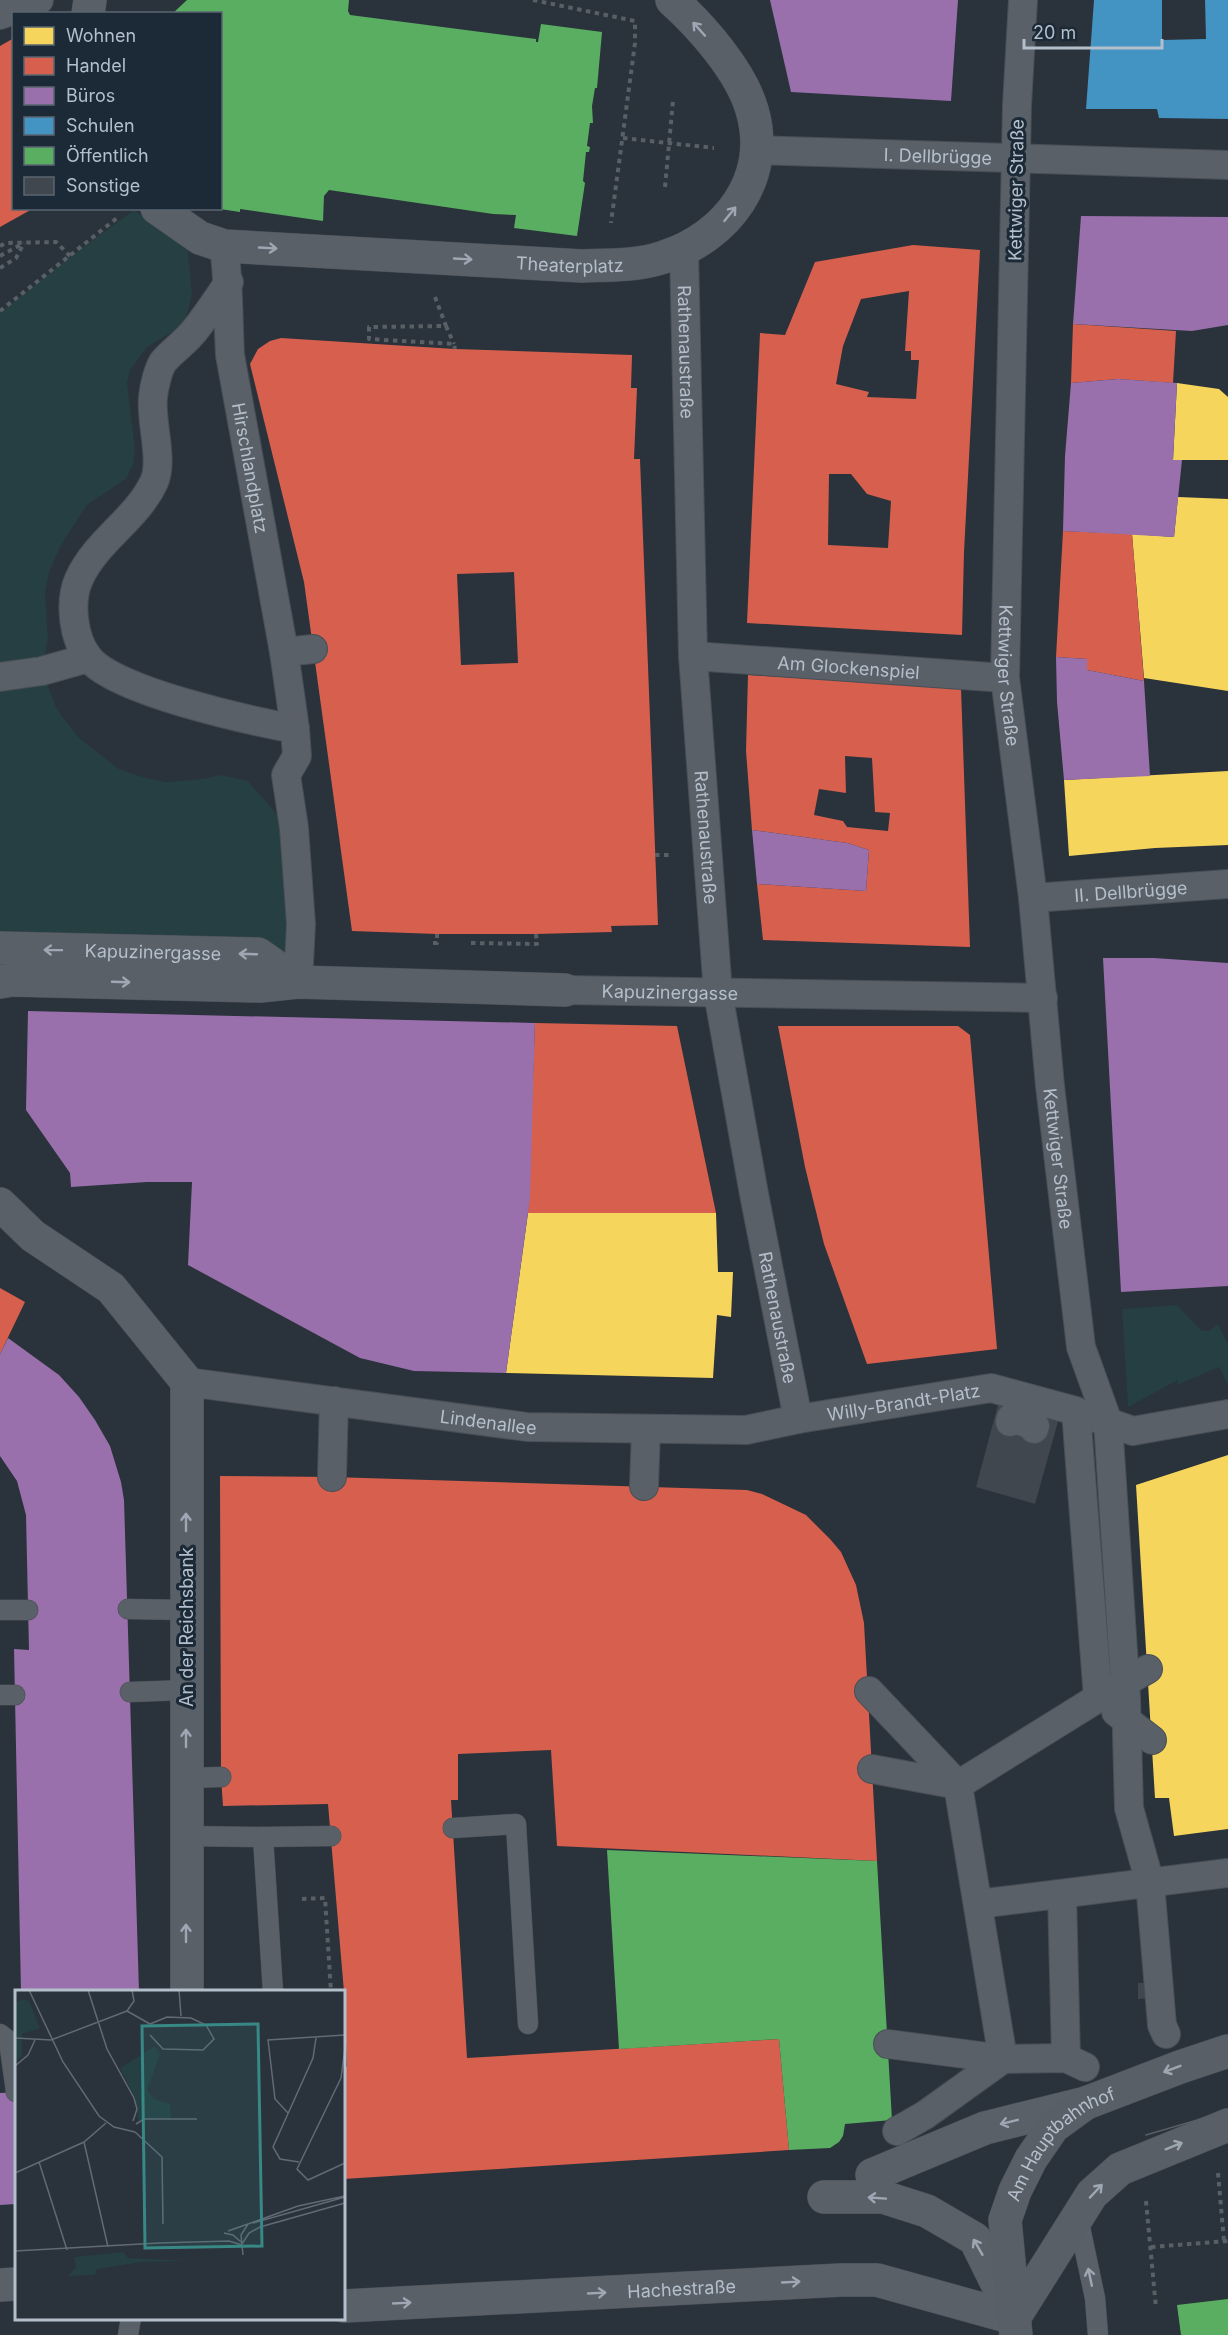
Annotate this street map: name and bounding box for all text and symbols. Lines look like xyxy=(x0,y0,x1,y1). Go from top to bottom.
legend xyxy=(12,12,222,210)
scale bar xyxy=(1024,12,1162,50)
one-way arrow xyxy=(692,22,706,37)
text: 20 m xyxy=(1033,22,1076,43)
text: Wohnen xyxy=(66,25,136,46)
text: Handel xyxy=(66,55,126,76)
text: Büros xyxy=(66,85,115,106)
text: Schulen xyxy=(66,115,135,136)
street label: Kettwiger Straße xyxy=(1004,119,1028,261)
text: Öffentlich xyxy=(66,144,149,166)
street label: I. Dellbrügge xyxy=(883,144,992,168)
text: Sonstige xyxy=(66,175,140,196)
one-way arrow xyxy=(724,206,737,222)
one-way arrow xyxy=(257,243,277,254)
street label: Theaterplatz xyxy=(515,252,624,276)
one-way arrow xyxy=(452,254,472,265)
street label: Rathenaustraße xyxy=(674,285,698,419)
street label: Hirschlandplatz xyxy=(228,401,273,535)
street label: Kettwiger Straße xyxy=(994,605,1024,747)
street label: Am Glockenspiel xyxy=(777,651,920,682)
street label: Rathenaustraße xyxy=(691,770,722,905)
street label: II. Dellbrügge xyxy=(1074,876,1188,906)
street label: Kapuzinergasse xyxy=(84,939,221,964)
one-way arrow xyxy=(44,944,64,955)
one-way arrow xyxy=(239,949,259,960)
one-way arrow xyxy=(111,977,131,988)
street label: Kapuzinergasse xyxy=(602,980,738,1003)
street label: Kettwiger Straße xyxy=(1040,1087,1077,1230)
street label: Rathenaustraße xyxy=(755,1250,801,1385)
street label: Willy-Brandt-Platz xyxy=(825,1379,982,1425)
street label: Lindenallee xyxy=(439,1405,537,1438)
one-way arrow xyxy=(180,1513,192,1533)
street label: An der Reichsbank xyxy=(176,1547,197,1707)
one-way arrow xyxy=(180,1729,192,1749)
one-way arrow xyxy=(180,1924,192,1944)
inset map xyxy=(15,1990,345,2320)
one-way arrow xyxy=(1164,2065,1182,2076)
street label: Am Hauptbahnhof xyxy=(1002,2082,1118,2204)
one-way arrow xyxy=(1000,2117,1019,2129)
one-way arrow xyxy=(1164,2140,1182,2151)
one-way arrow xyxy=(1089,2184,1103,2199)
one-way arrow xyxy=(868,2192,887,2203)
one-way arrow xyxy=(972,2239,984,2256)
one-way arrow xyxy=(1084,2268,1095,2287)
street label: Hachestraße xyxy=(627,2275,736,2302)
one-way arrow xyxy=(781,2277,801,2288)
one-way arrow xyxy=(586,2287,606,2298)
one-way arrow xyxy=(391,2297,411,2308)

